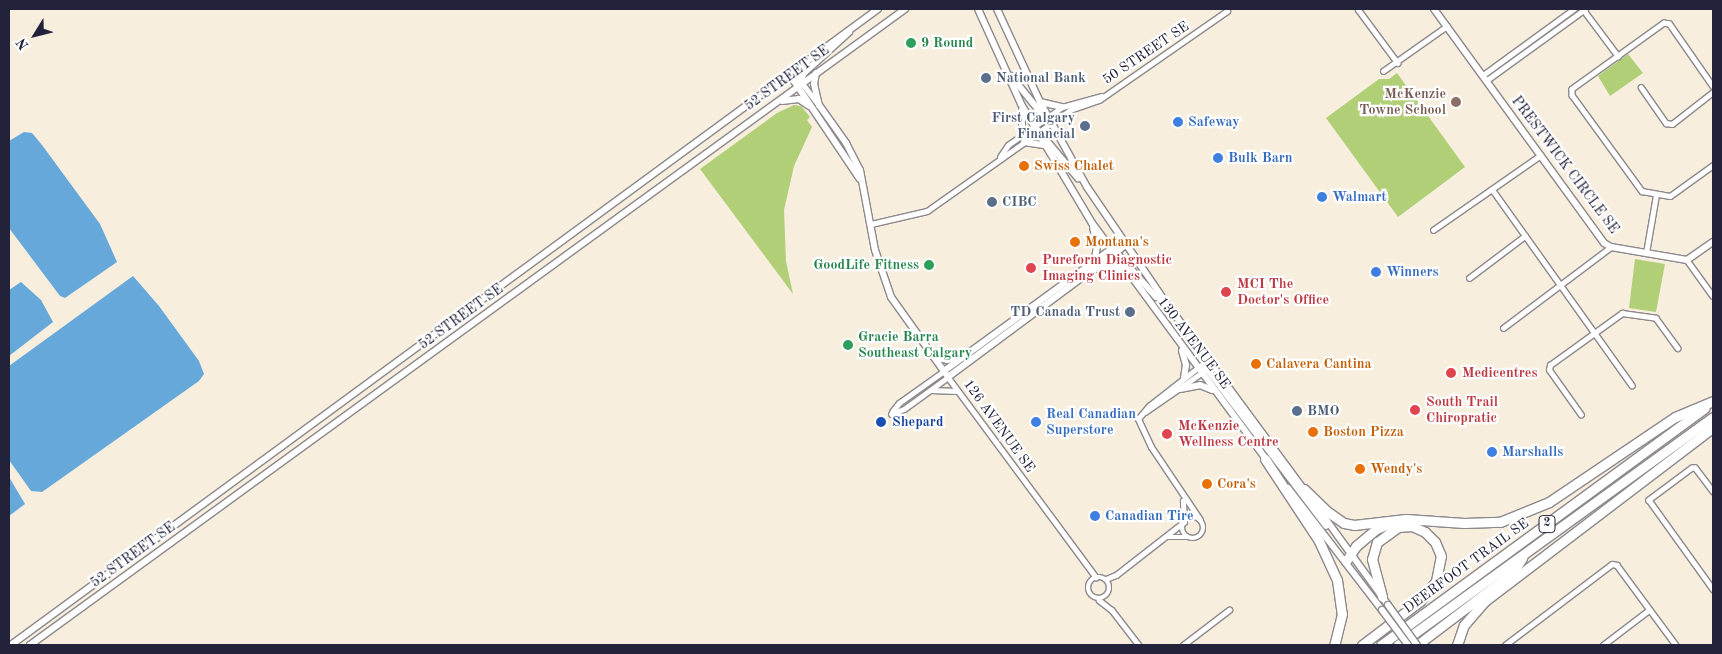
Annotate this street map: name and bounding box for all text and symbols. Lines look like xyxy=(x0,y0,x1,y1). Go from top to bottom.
north arrow xyxy=(10,10,60,60)
street label: 50 STREET SE xyxy=(1100,18,1192,88)
text: N xyxy=(14,35,32,52)
place label: 9 Round xyxy=(921,35,973,51)
marker: 9 Round xyxy=(905,37,917,49)
street label: 52 STREET SE xyxy=(741,42,833,114)
place label: National Bank xyxy=(996,70,1086,86)
marker: National Bank xyxy=(980,72,992,84)
place label: McKenzie Towne School xyxy=(1359,86,1446,118)
street label: PRESTWICK CIRCLE SE xyxy=(1508,93,1622,237)
marker: McKenzie Towne School xyxy=(1450,96,1462,108)
place label: First Calgary Financial xyxy=(991,110,1075,142)
place label: Safeway xyxy=(1188,114,1240,130)
marker: Safeway xyxy=(1172,116,1184,128)
marker: First Calgary Financial xyxy=(1079,120,1091,132)
place label: Bulk Barn xyxy=(1228,150,1293,166)
marker: Bulk Barn xyxy=(1212,152,1224,164)
place label: Swiss Chalet xyxy=(1034,158,1114,174)
marker: Swiss Chalet xyxy=(1018,160,1030,172)
place label: Walmart xyxy=(1332,189,1387,205)
marker: Walmart xyxy=(1316,191,1328,203)
place label: CIBC xyxy=(1002,194,1037,210)
marker: CIBC xyxy=(986,196,998,208)
place label: Montana's xyxy=(1085,234,1149,250)
marker: Montana's xyxy=(1069,236,1081,248)
place label: Pureform Diagnostic Imaging Clinics xyxy=(1042,252,1172,284)
place label: GoodLife Fitness xyxy=(813,257,919,273)
marker: GoodLife Fitness xyxy=(923,259,935,271)
marker: Pureform Diagnostic Imaging Clinics xyxy=(1024,261,1038,275)
place label: Winners xyxy=(1386,264,1439,280)
marker: Winners xyxy=(1370,266,1382,278)
place label: MCI The Doctor's Office xyxy=(1237,276,1329,308)
street label: 52 STREET SE xyxy=(415,281,507,353)
marker: MCI The Doctor's Office xyxy=(1219,285,1233,299)
street label: 130 AVENUE SE xyxy=(1154,294,1234,392)
place label: TD Canada Trust xyxy=(1010,304,1120,320)
marker: TD Canada Trust xyxy=(1124,306,1136,318)
place label: Gracie Barra Southeast Calgary xyxy=(858,329,972,362)
marker: Gracie Barra Southeast Calgary xyxy=(842,339,854,351)
place label: Calavera Cantina xyxy=(1266,356,1372,372)
marker: Calavera Cantina xyxy=(1250,358,1262,370)
place label: Medicentres xyxy=(1462,365,1537,381)
marker: Medicentres xyxy=(1444,366,1458,380)
street label: 126 AVENUE SE xyxy=(960,376,1038,476)
place label: South Trail Chiropratic xyxy=(1426,394,1498,427)
place label: BMO xyxy=(1307,403,1339,419)
marker: South Trail Chiropratic xyxy=(1408,403,1422,417)
marker: BMO xyxy=(1291,405,1303,417)
place label: Real Canadian Superstore xyxy=(1046,406,1136,438)
place label: Shepard xyxy=(892,414,943,430)
marker: Shepard xyxy=(874,415,888,429)
marker: Real Canadian Superstore xyxy=(1030,416,1042,428)
place label: McKenzie Wellness Centre xyxy=(1178,418,1279,451)
place label: Boston Pizza xyxy=(1323,424,1404,440)
marker: Boston Pizza xyxy=(1307,426,1319,438)
marker: McKenzie Wellness Centre xyxy=(1160,427,1174,441)
place label: Marshalls xyxy=(1502,444,1563,460)
marker: Marshalls xyxy=(1486,446,1498,458)
place label: Wendy's xyxy=(1370,461,1422,477)
marker: Wendy's xyxy=(1354,463,1366,475)
place label: Cora's xyxy=(1217,476,1256,492)
marker: Cora's xyxy=(1201,478,1213,490)
place label: Canadian Tire xyxy=(1105,508,1194,524)
marker: Canadian Tire xyxy=(1089,510,1101,522)
road number: 2 xyxy=(1538,514,1556,534)
street label: DEERFOOT TRAIL SE xyxy=(1400,515,1532,617)
street label: 52 STREET SE xyxy=(87,519,179,591)

